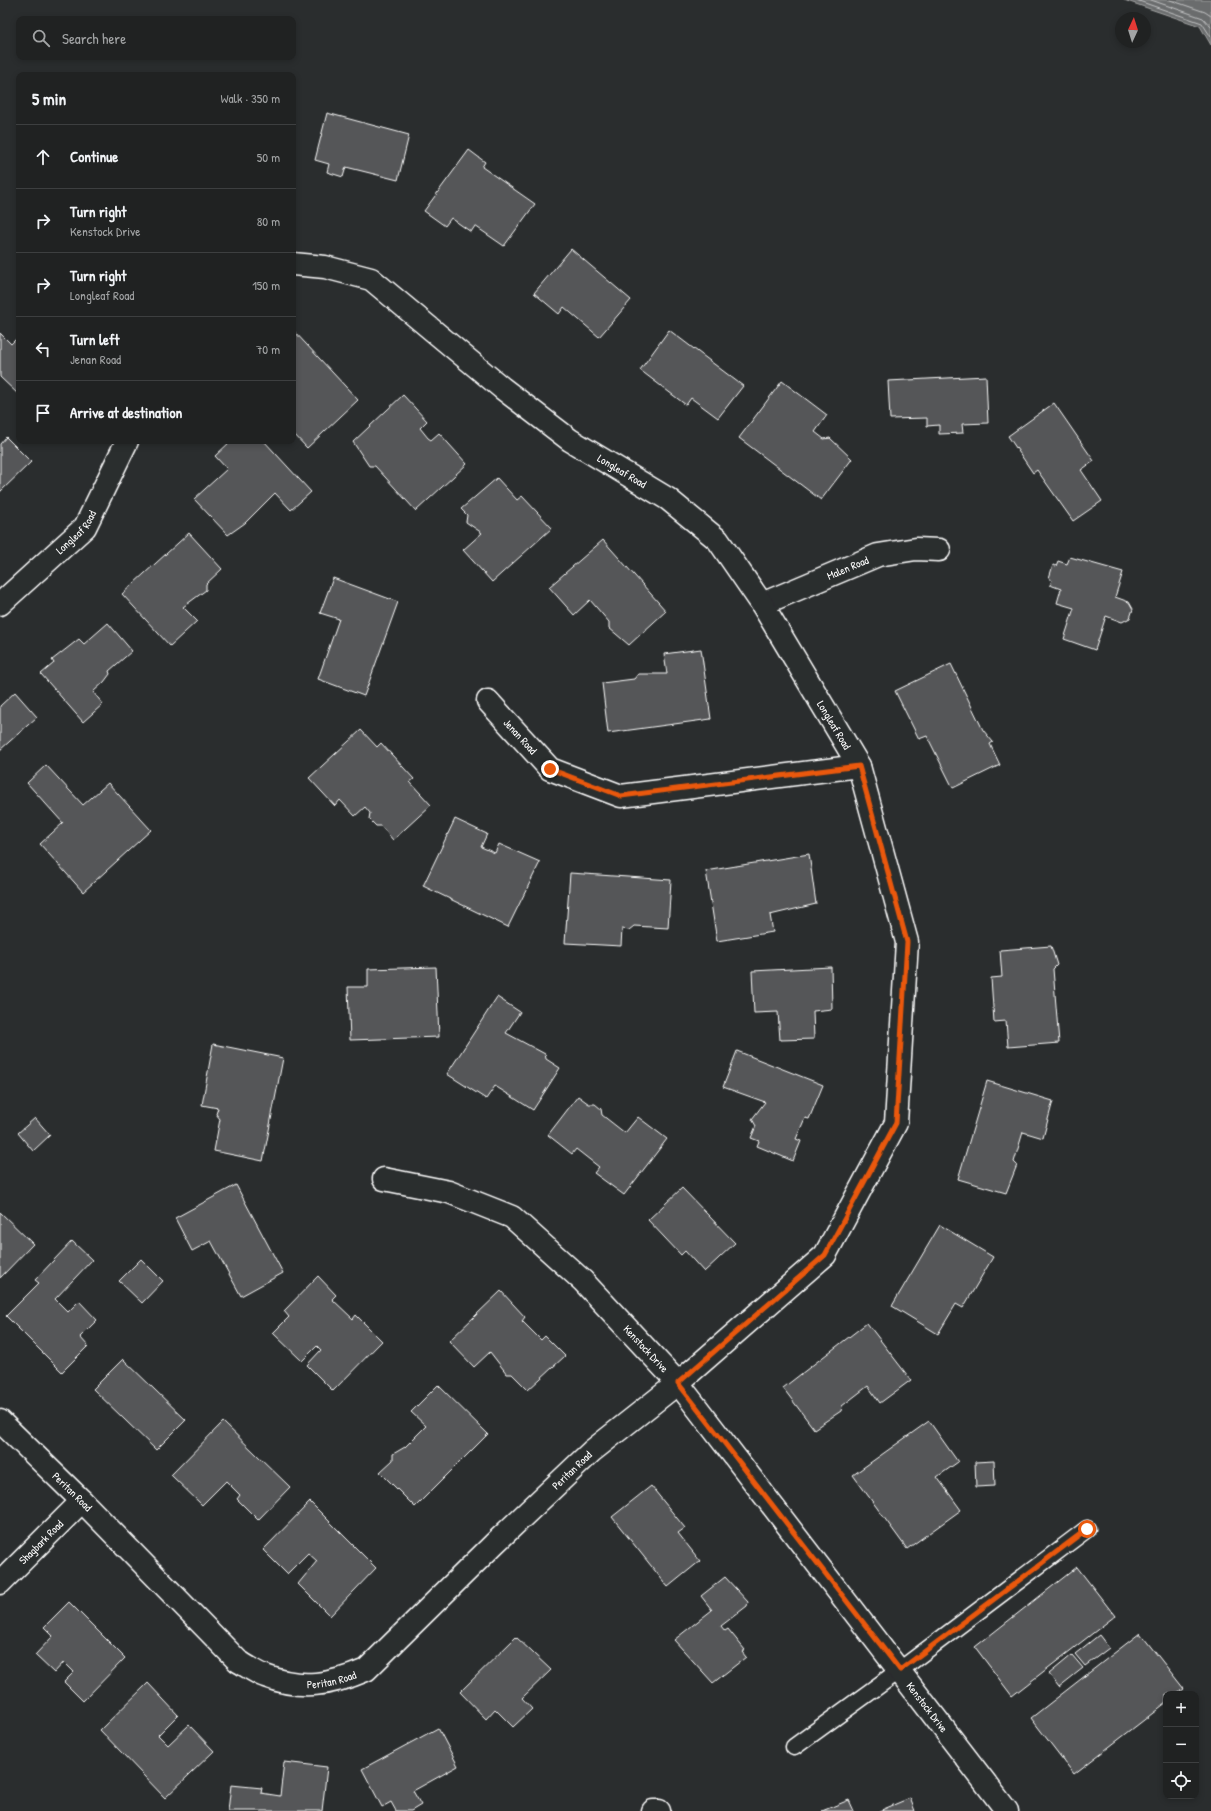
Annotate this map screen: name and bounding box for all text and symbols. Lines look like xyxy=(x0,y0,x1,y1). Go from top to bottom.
north arrow xyxy=(1115,12,1151,48)
search box xyxy=(16,16,296,60)
icon: search xyxy=(30,27,52,49)
text: Search here xyxy=(62,28,126,49)
text: 5 min xyxy=(32,87,66,110)
text: Walk · 350 m xyxy=(220,89,280,107)
icon: ahead xyxy=(32,146,54,168)
text: Continue xyxy=(70,146,118,167)
text: 50 m xyxy=(257,148,280,166)
text: Turn right xyxy=(70,201,126,222)
icon: right xyxy=(32,210,54,232)
text: 80 m xyxy=(257,212,280,230)
text: Kenstock Drive xyxy=(70,222,140,240)
text: Turn right xyxy=(70,265,126,286)
icon: right xyxy=(32,274,54,296)
text: 150 m xyxy=(252,276,280,294)
text: Longleaf Road xyxy=(70,286,134,304)
text: Turn left xyxy=(70,329,120,350)
icon: left xyxy=(32,338,54,360)
text: 70 m xyxy=(256,340,280,358)
text: Jenan Road xyxy=(70,350,121,368)
icon: arrive xyxy=(32,402,54,424)
text: Arrive at destination xyxy=(70,402,182,423)
street label: Longleaf Road xyxy=(595,451,650,491)
street label: Longleaf Road xyxy=(53,507,99,557)
street label: Malen Road xyxy=(825,553,871,583)
street label: Longleaf Road xyxy=(814,698,854,753)
street label: Jenan Road xyxy=(501,716,541,758)
route end xyxy=(541,760,559,778)
street label: Kenstock Drive xyxy=(620,1322,672,1376)
street label: Peritan Road xyxy=(549,1447,595,1492)
street label: Peritan Road xyxy=(49,1469,96,1515)
street label: Shagbark Road xyxy=(16,1516,67,1567)
route start xyxy=(1078,1520,1096,1538)
street label: Peritan Road xyxy=(307,1667,359,1691)
street label: Kenstock Drive xyxy=(903,1679,951,1736)
map controls xyxy=(1163,1691,1199,1799)
button: + xyxy=(1163,1691,1199,1727)
button: − xyxy=(1163,1727,1199,1763)
button: locate xyxy=(1163,1763,1199,1799)

